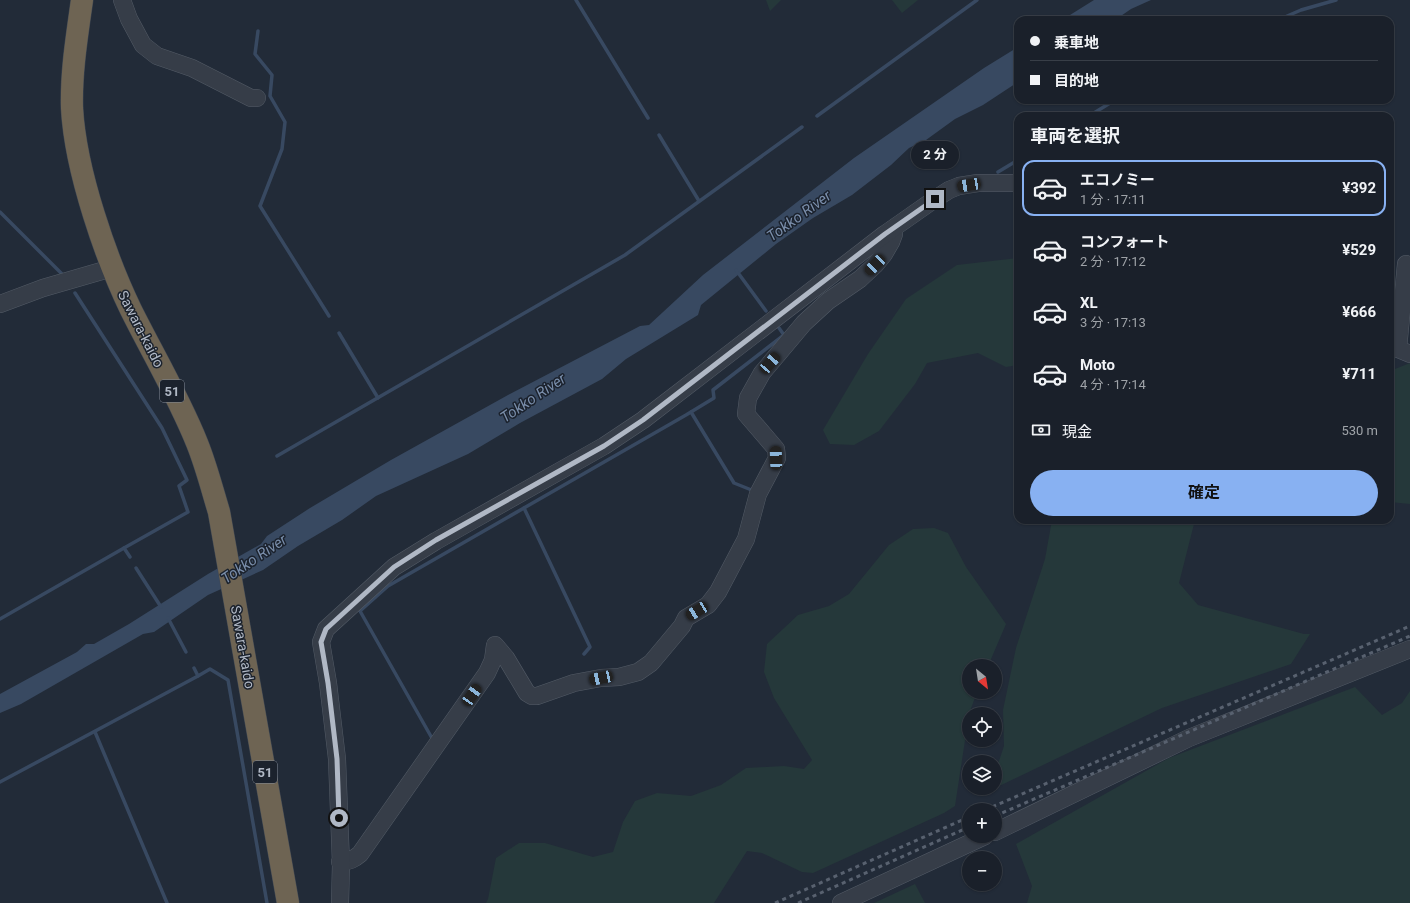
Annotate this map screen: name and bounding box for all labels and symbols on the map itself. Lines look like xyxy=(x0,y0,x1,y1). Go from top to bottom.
callout: 2 分 xyxy=(911,141,959,169)
car xyxy=(956,177,982,193)
water label: Tokko River xyxy=(763,186,836,245)
route end xyxy=(926,190,944,208)
car xyxy=(862,252,888,278)
street label: Sawara-kaido xyxy=(115,288,167,370)
car xyxy=(758,350,782,376)
water label: Tokko River xyxy=(497,369,570,426)
road number: 51 xyxy=(160,380,184,402)
car xyxy=(770,446,782,470)
water label: Tokko River xyxy=(218,530,291,587)
car xyxy=(684,600,710,622)
street label: Sawara-kaido xyxy=(228,604,258,690)
north arrow xyxy=(962,659,1002,699)
car xyxy=(588,670,614,686)
car xyxy=(460,682,484,708)
road number: 51 xyxy=(253,761,277,783)
route start xyxy=(330,809,348,827)

